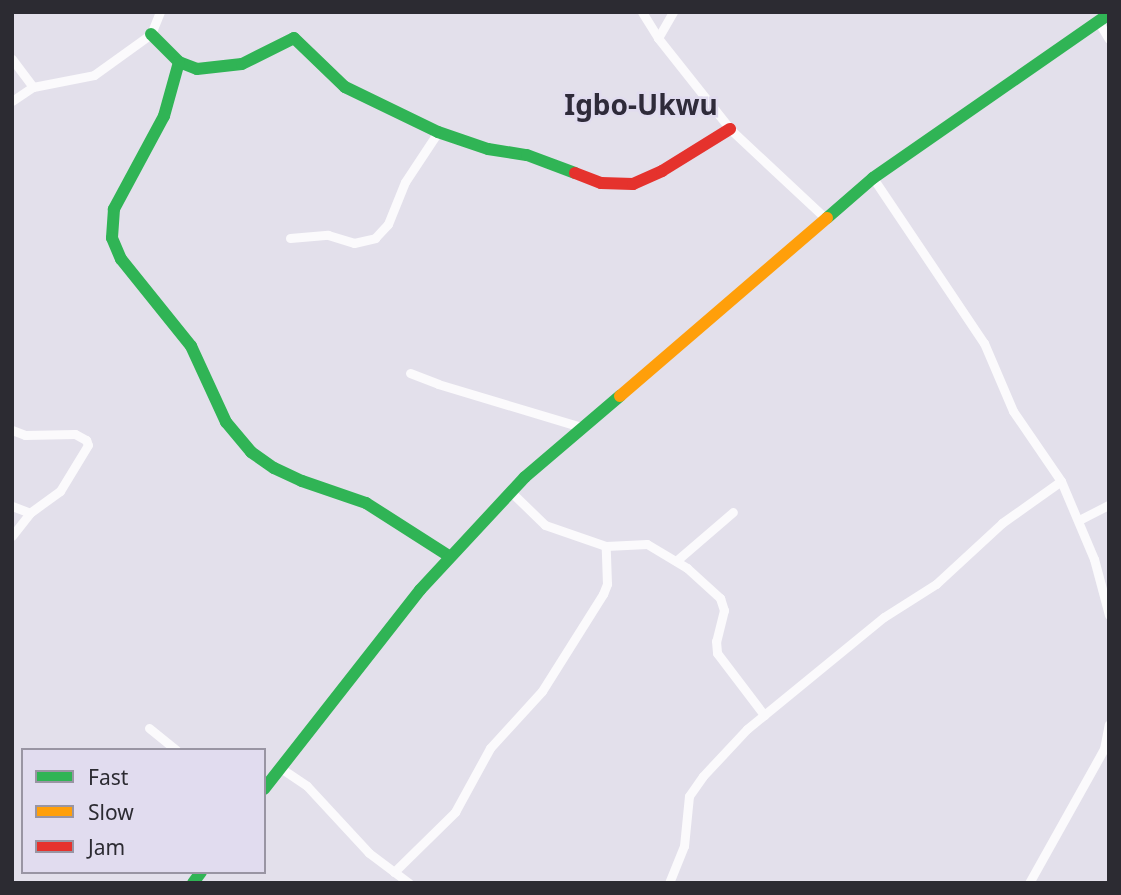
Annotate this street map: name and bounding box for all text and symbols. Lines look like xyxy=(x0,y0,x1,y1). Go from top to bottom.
district label: Igbo-Ukwu xyxy=(564,87,718,121)
legend xyxy=(21,748,266,874)
text: Fast xyxy=(88,763,128,791)
text: Slow xyxy=(88,798,134,826)
text: Jam xyxy=(88,833,125,861)

